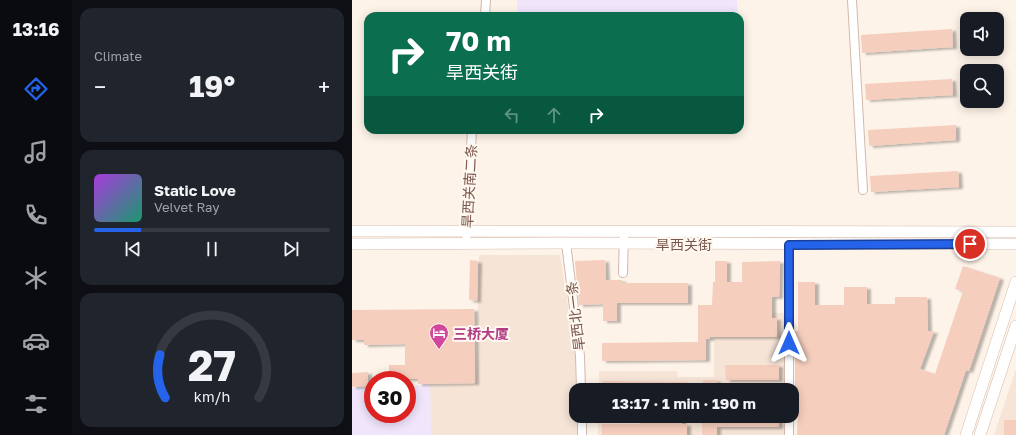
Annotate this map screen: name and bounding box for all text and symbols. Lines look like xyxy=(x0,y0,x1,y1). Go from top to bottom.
map controls xyxy=(960,12,1004,108)
button: sound xyxy=(960,12,1004,56)
text: 13:16 xyxy=(13,18,59,40)
text: 70 m xyxy=(446,24,511,57)
icon: right xyxy=(380,28,432,80)
text: Climate xyxy=(94,48,142,64)
text: 旱西关街 xyxy=(446,61,518,83)
button: search xyxy=(960,64,1004,108)
text: 19° xyxy=(189,68,235,104)
text: − xyxy=(94,73,106,100)
text: + xyxy=(318,73,330,100)
icon: directions xyxy=(22,75,50,103)
icon: left xyxy=(501,104,523,126)
icon: ahead xyxy=(543,104,565,126)
icon: right xyxy=(585,104,607,126)
icon: music xyxy=(22,138,50,166)
street label: 旱西关南二条 xyxy=(458,144,480,228)
text: Static Love xyxy=(154,181,236,199)
text: Velvet Ray xyxy=(154,199,219,215)
icon: phone xyxy=(22,201,50,229)
pin xyxy=(953,227,987,261)
icon: arrive xyxy=(959,233,981,255)
street label: 旱西关街 xyxy=(656,236,712,253)
icon: previous xyxy=(122,238,144,260)
icon: pause xyxy=(201,238,223,260)
icon: next xyxy=(280,238,302,260)
icon: climate xyxy=(22,264,50,292)
street label: 旱西北一条 xyxy=(562,280,588,352)
hotel icon: 三桥大厦 xyxy=(428,322,450,350)
position arrow xyxy=(768,322,810,364)
place label: 三桥大厦 xyxy=(453,325,509,342)
icon: car xyxy=(22,327,50,355)
text: 27 xyxy=(188,340,236,390)
speed limit sign: 30 xyxy=(364,371,416,423)
text: km/h xyxy=(194,387,230,404)
icon: filters xyxy=(22,390,50,418)
text: 13:17 · 1 min · 190 m xyxy=(612,394,756,412)

